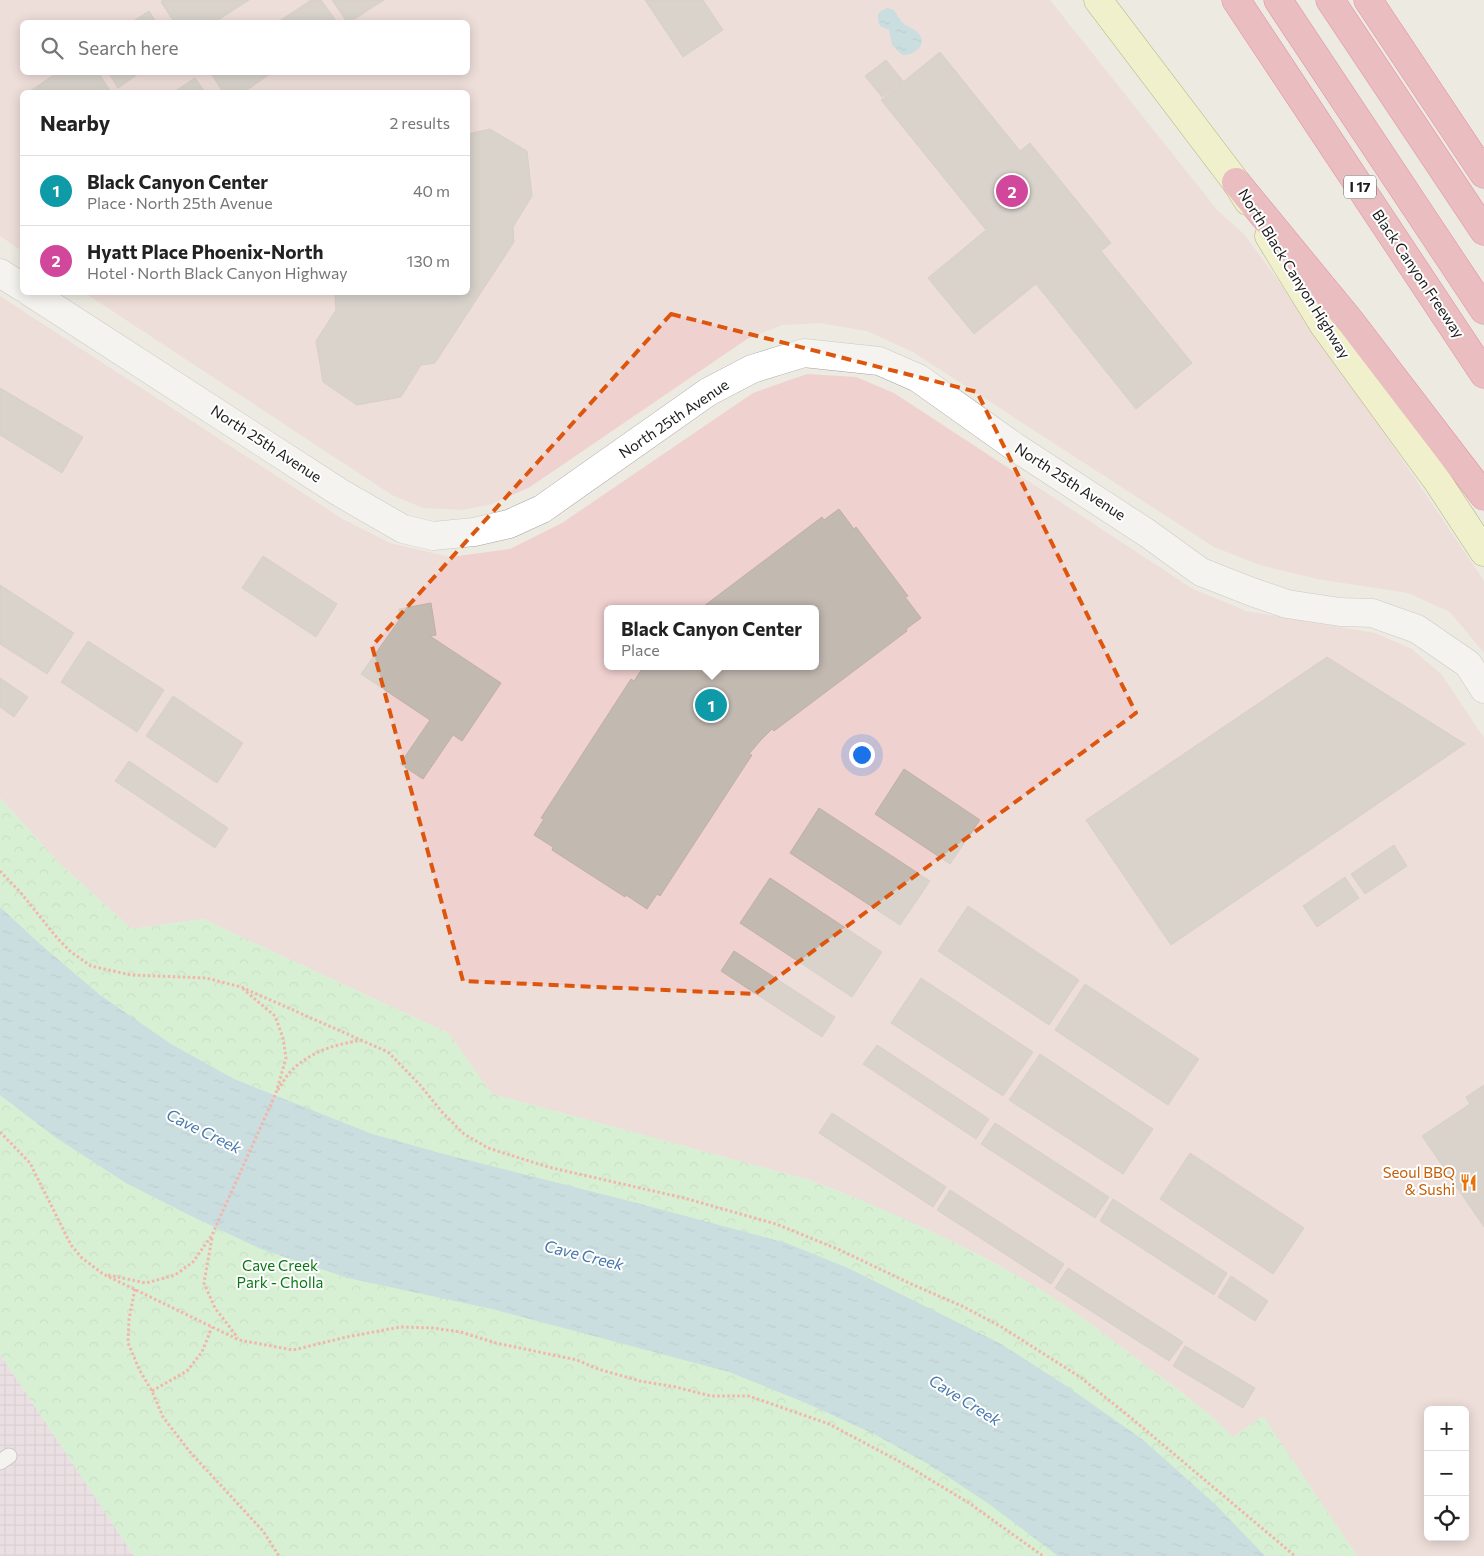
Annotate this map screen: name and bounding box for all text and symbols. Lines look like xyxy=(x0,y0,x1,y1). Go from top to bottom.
search box xyxy=(20,20,470,75)
icon: search xyxy=(38,34,66,62)
text: Search here xyxy=(78,36,178,59)
text: Nearby xyxy=(40,110,110,135)
text: 2 results xyxy=(389,113,450,132)
text: Black Canyon Center xyxy=(87,170,268,193)
pin: 2 xyxy=(996,172,1028,210)
road number: I 17 xyxy=(1344,176,1376,198)
text: 1 xyxy=(52,181,60,200)
text: 40 m xyxy=(413,181,450,200)
street label: North Black Canyon Highway xyxy=(1235,185,1355,362)
text: Place · North 25th Avenue xyxy=(87,193,273,212)
street label: Black Canyon Freeway xyxy=(1369,206,1469,341)
text: Hyatt Place Phoenix-North xyxy=(87,240,323,263)
text: 2 xyxy=(51,251,61,270)
text: 130 m xyxy=(407,251,450,270)
text: Hotel · North Black Canyon Highway xyxy=(87,263,347,282)
street label: North 25th Avenue xyxy=(615,375,732,462)
street label: North 25th Avenue xyxy=(208,401,325,486)
street label: North 25th Avenue xyxy=(1012,439,1129,524)
popup xyxy=(604,605,819,670)
text: Black Canyon Center xyxy=(621,617,802,640)
text: Place xyxy=(621,640,660,659)
pin: 1 xyxy=(695,686,727,724)
your location xyxy=(849,742,875,768)
water label: Cave Creek xyxy=(164,1104,245,1157)
place label: Seoul BBQ & Sushi xyxy=(1383,1163,1455,1198)
restaurant icon: Seoul BBQ & Sushi xyxy=(1459,1172,1479,1192)
water label: Cave Creek xyxy=(542,1235,626,1274)
park label: Cave Creek Park - Cholla xyxy=(237,1256,323,1291)
water label: Cave Creek xyxy=(926,1370,1005,1429)
map controls xyxy=(1424,1406,1469,1541)
button: + xyxy=(1424,1406,1469,1451)
button: − xyxy=(1424,1451,1469,1496)
button: locate xyxy=(1424,1496,1469,1541)

